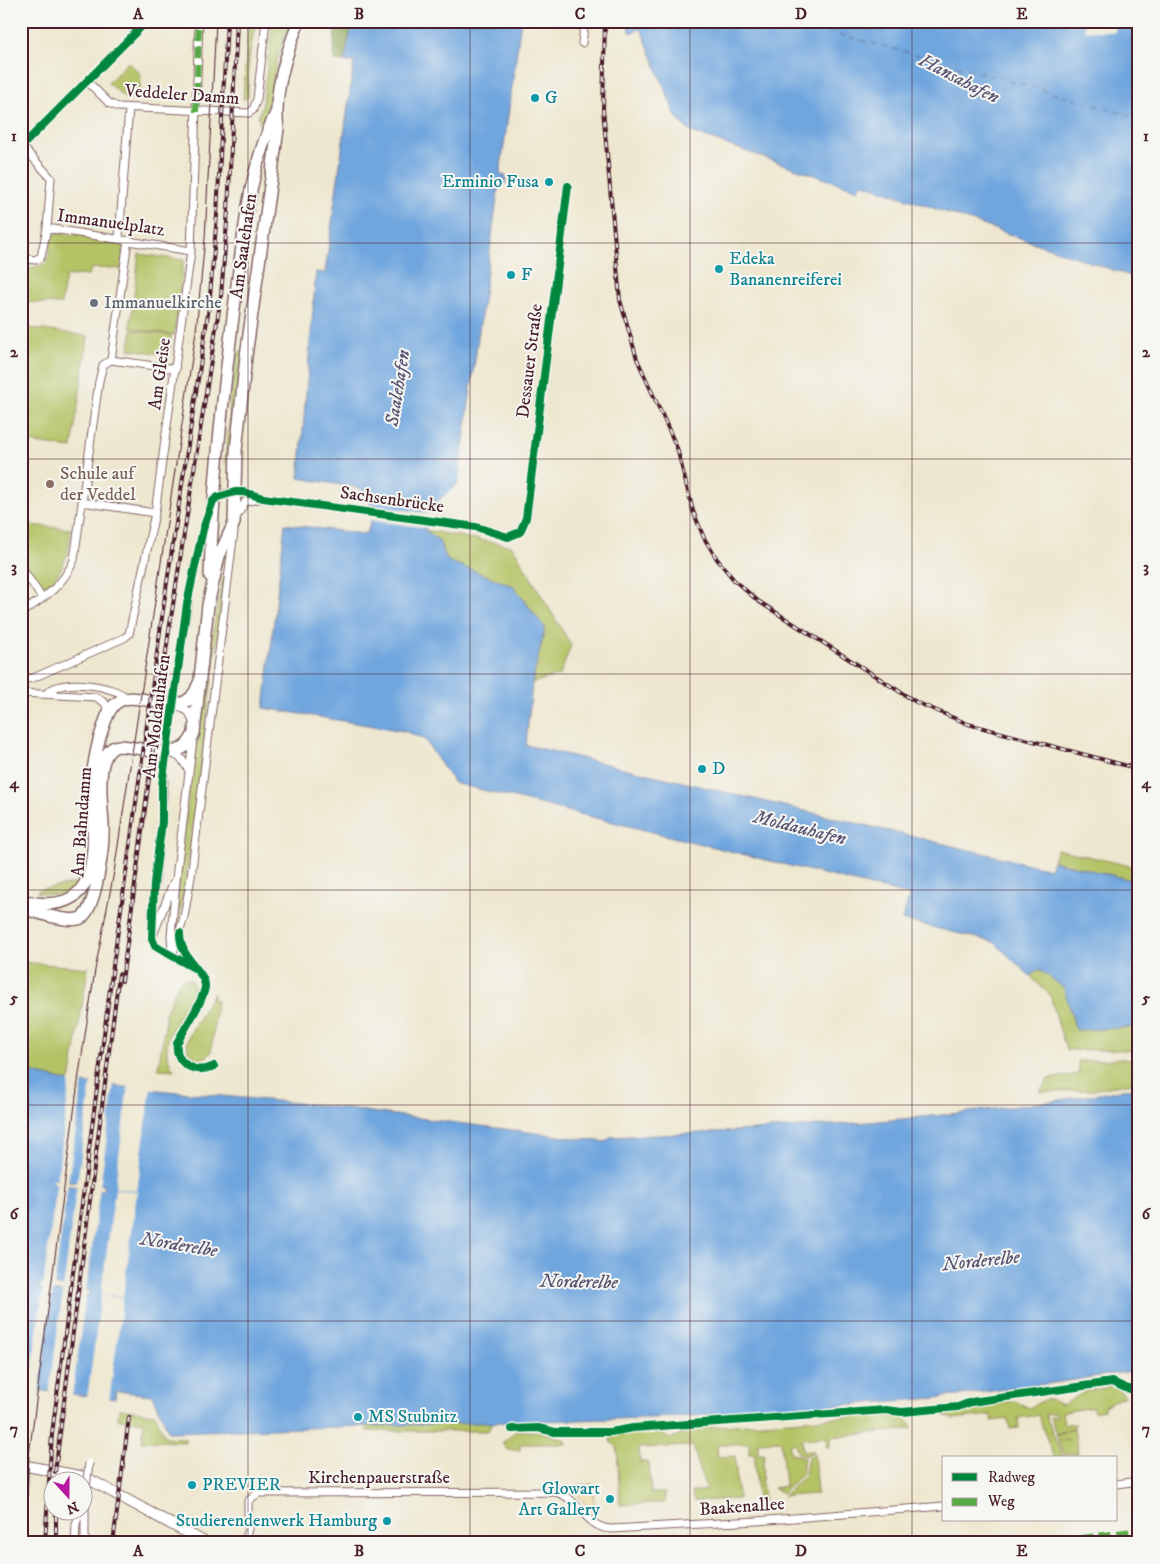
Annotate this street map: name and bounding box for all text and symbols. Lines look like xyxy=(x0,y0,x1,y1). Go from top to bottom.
text: A xyxy=(132,4,144,24)
text: B xyxy=(354,4,364,24)
text: C xyxy=(575,4,585,24)
text: D xyxy=(795,4,807,24)
text: E xyxy=(1016,4,1028,24)
water label: Hansahafen xyxy=(914,48,1003,109)
street label: Veddeler Damm xyxy=(123,80,240,110)
place label: G xyxy=(545,87,558,109)
marker: G xyxy=(529,92,541,104)
text: 1 xyxy=(11,126,17,146)
text: 1 xyxy=(1143,126,1149,146)
place label: Erminio Fusa xyxy=(442,171,539,193)
marker: Erminio Fusa xyxy=(543,176,555,188)
street label: Am Saalehafen xyxy=(226,191,262,300)
street label: Immanuelplatz xyxy=(56,205,166,241)
place label: Edeka Bananenreiferei xyxy=(729,248,842,291)
marker: Edeka Bananenreiferei xyxy=(713,263,725,275)
place label: F xyxy=(521,264,532,286)
marker: F xyxy=(505,269,517,281)
place label: Immanuelkirche xyxy=(104,292,222,314)
marker: Immanuelkirche xyxy=(88,297,100,309)
street label: Dessauer Straße xyxy=(512,303,548,419)
street label: Am Gleise xyxy=(144,337,176,411)
text: 2 xyxy=(10,342,19,362)
text: 2 xyxy=(1142,342,1151,362)
water label: Saalehafen xyxy=(380,348,415,429)
place label: Schule auf der Veddel xyxy=(60,463,137,506)
marker: Schule auf der Veddel xyxy=(44,478,56,490)
street label: Sachsenbrücke xyxy=(339,482,445,518)
text: 3 xyxy=(11,557,17,577)
text: 3 xyxy=(1143,557,1149,577)
street label: Am Moldauhafen xyxy=(139,653,176,779)
place label: D xyxy=(712,758,725,780)
marker: D xyxy=(696,763,708,775)
street label: Am Bahndamm xyxy=(67,766,97,878)
text: 4 xyxy=(8,773,19,793)
text: 4 xyxy=(1140,773,1151,793)
water label: Moldauhafen xyxy=(749,805,849,851)
text: 5 xyxy=(9,988,18,1008)
text: 5 xyxy=(1141,988,1150,1008)
text: 6 xyxy=(10,1204,20,1224)
text: 6 xyxy=(1142,1204,1152,1224)
water label: Norderelbe xyxy=(138,1227,220,1263)
water label: Norderelbe xyxy=(940,1245,1021,1277)
water label: Norderelbe xyxy=(539,1270,619,1294)
place label: MS Stubnitz xyxy=(368,1406,458,1428)
marker: MS Stubnitz xyxy=(352,1411,364,1423)
text: 7 xyxy=(10,1419,18,1439)
text: 7 xyxy=(1142,1419,1150,1439)
legend xyxy=(942,1456,1118,1522)
street label: Kirchenpauerstraße xyxy=(308,1467,450,1489)
text: Radweg xyxy=(988,1468,1036,1487)
north arrow xyxy=(42,1472,92,1522)
place label: PREVIER xyxy=(202,1474,281,1496)
place label: Glowart Art Gallery xyxy=(519,1478,600,1521)
marker: PREVIER xyxy=(186,1479,198,1491)
text: Weg xyxy=(987,1492,1015,1511)
marker: Glowart Art Gallery xyxy=(604,1493,616,1505)
street label: Baakenallee xyxy=(699,1493,785,1521)
text: N xyxy=(63,1497,81,1518)
place label: Studierendenwerk Hamburg xyxy=(176,1510,377,1532)
marker: Studierendenwerk Hamburg xyxy=(381,1515,393,1527)
text: A xyxy=(132,1541,144,1561)
text: B xyxy=(354,1541,364,1561)
text: C xyxy=(575,1541,585,1561)
text: D xyxy=(795,1541,807,1561)
text: E xyxy=(1016,1541,1028,1561)

